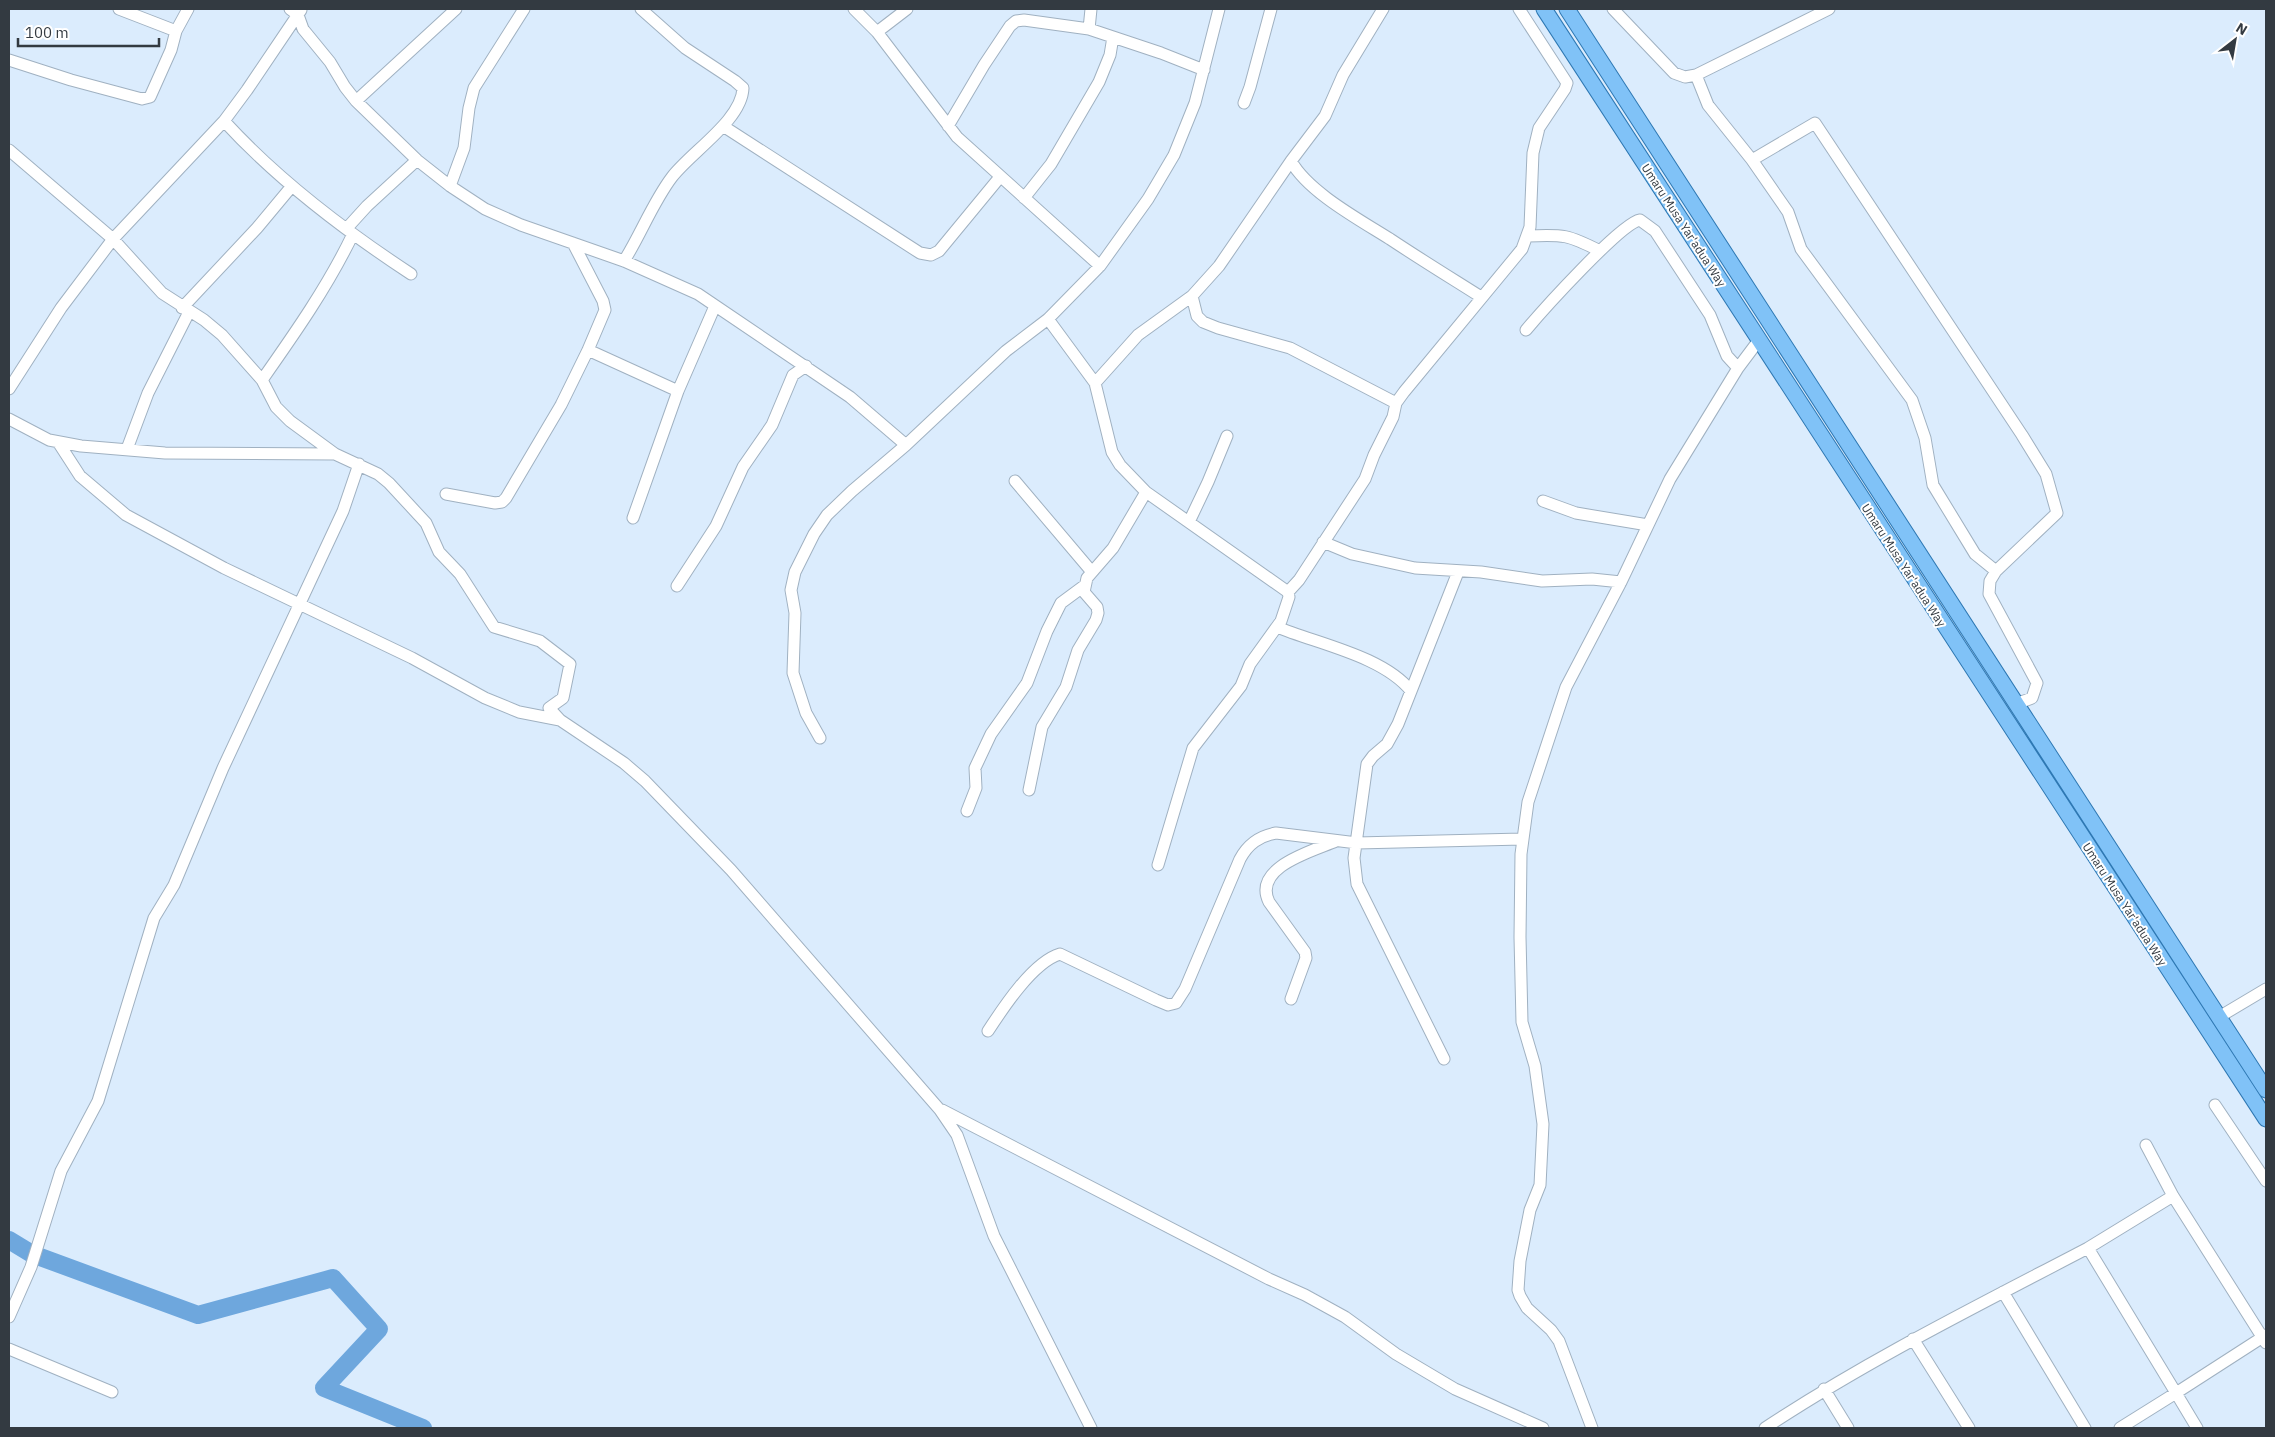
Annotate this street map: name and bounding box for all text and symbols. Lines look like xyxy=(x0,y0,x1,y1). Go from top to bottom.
scale bar xyxy=(18,15,159,47)
north arrow xyxy=(2210,15,2260,65)
text: N xyxy=(2233,19,2251,39)
text: 100 m xyxy=(25,23,69,42)
street label: Umaru Musa Yar'adua Way xyxy=(1639,161,1729,289)
street label: Umaru Musa Yar'adua Way xyxy=(1859,501,1949,629)
street label: Umaru Musa Yar'adua Way xyxy=(2080,840,2170,968)

